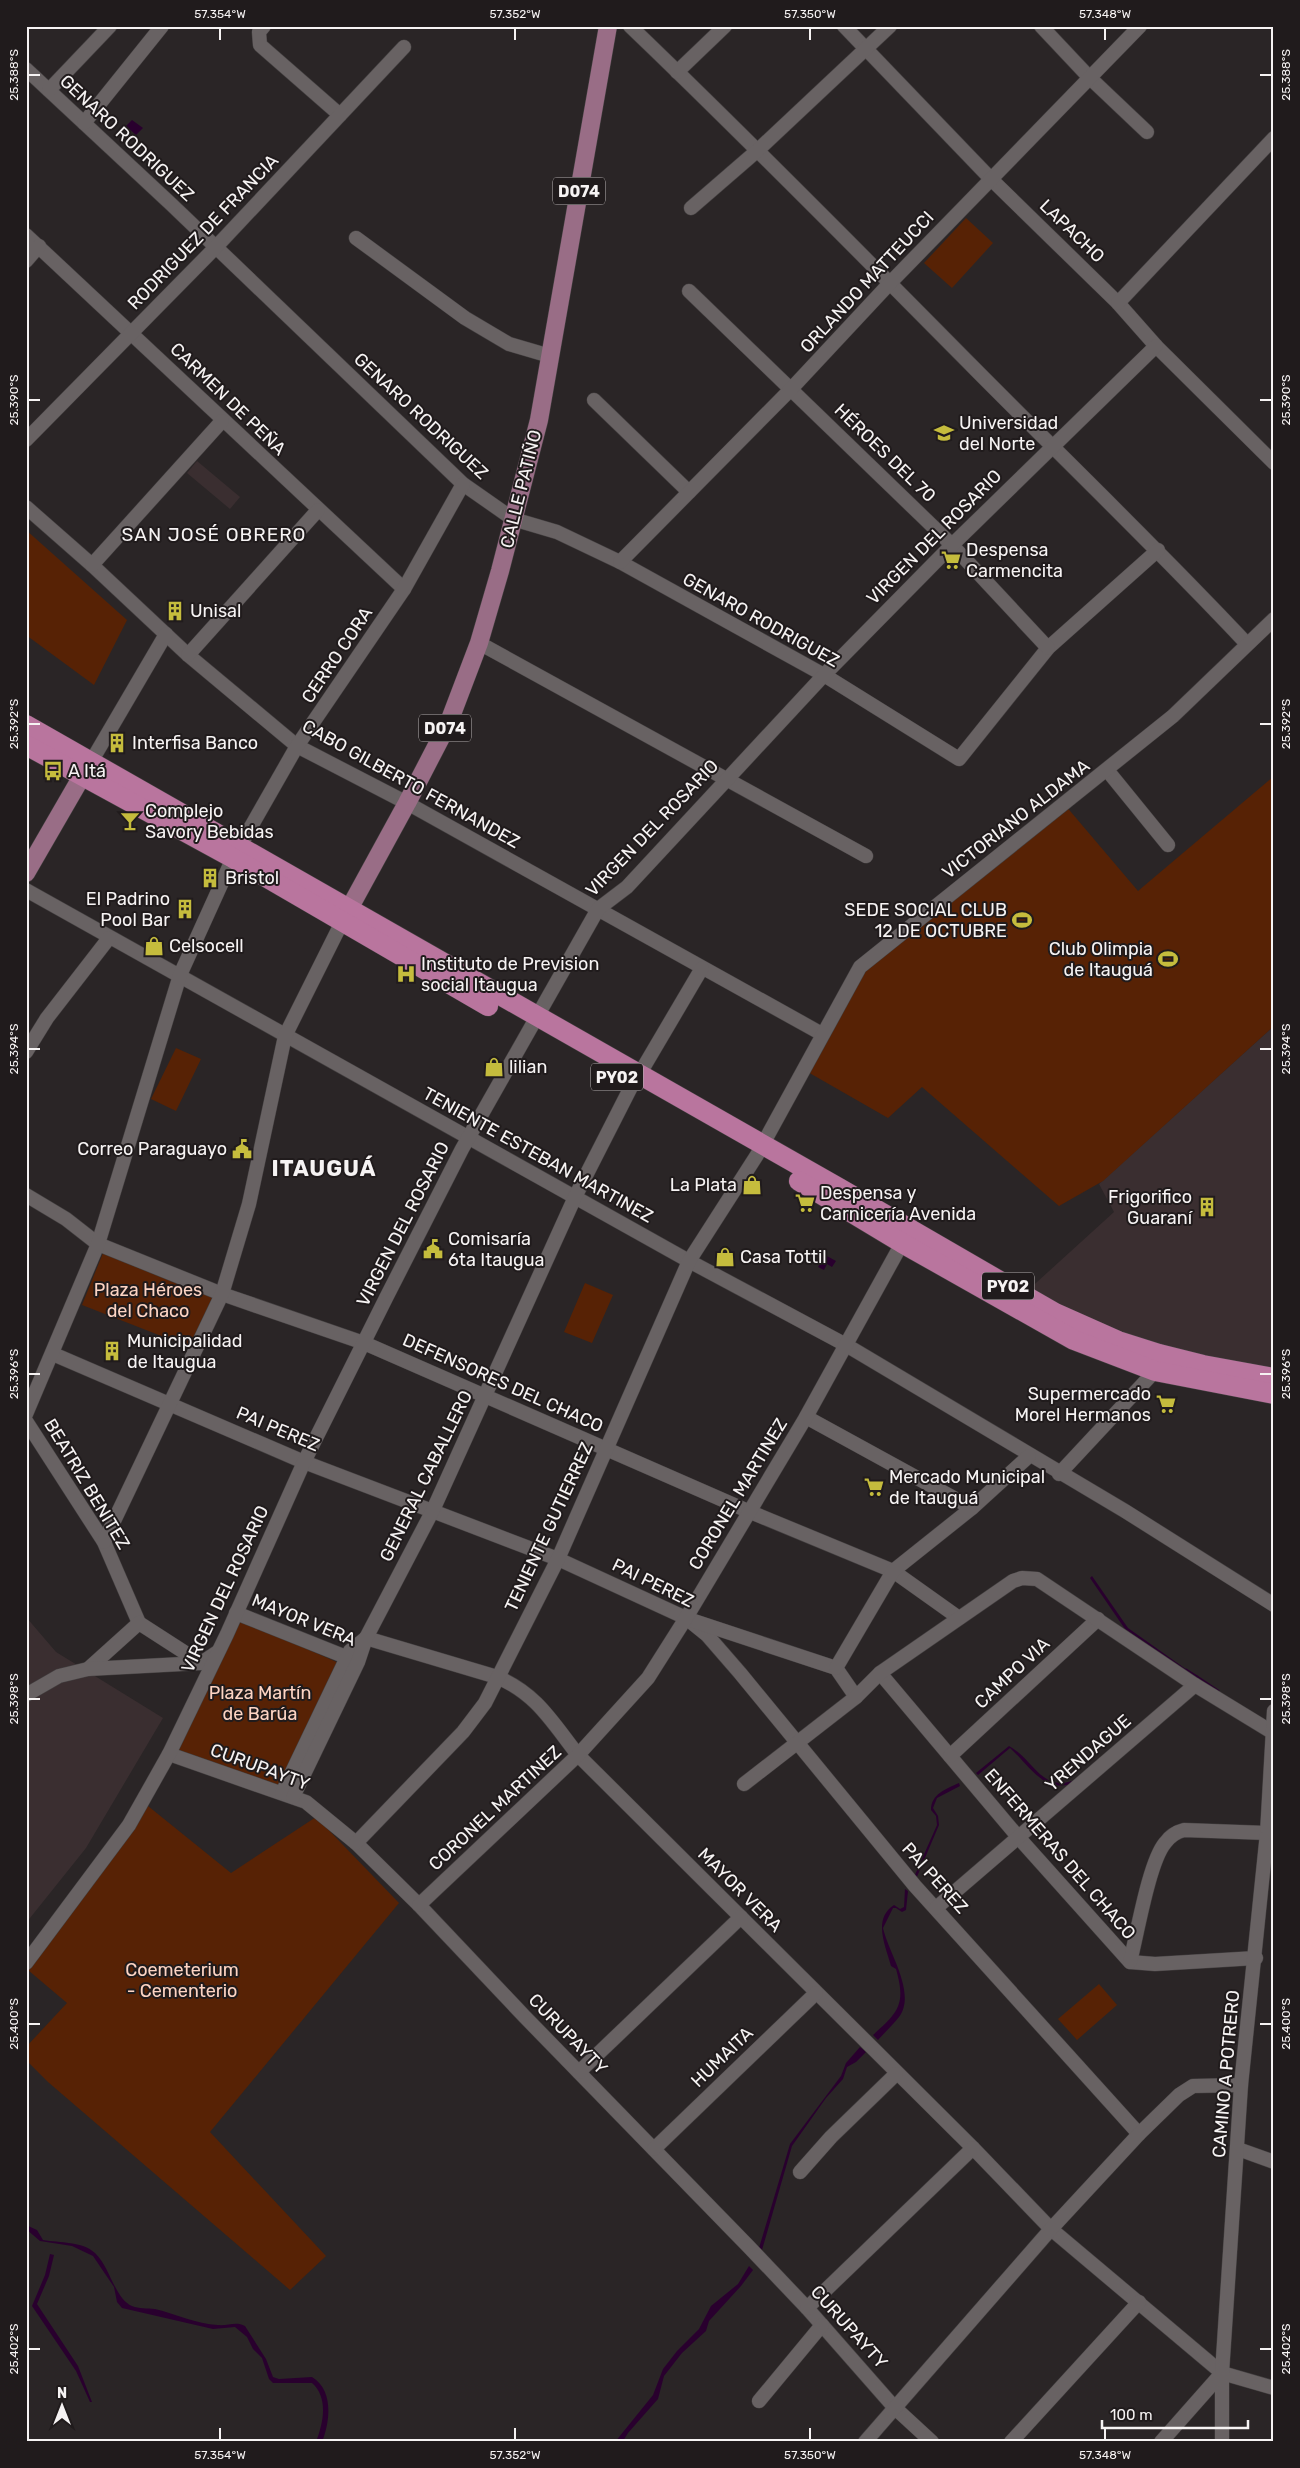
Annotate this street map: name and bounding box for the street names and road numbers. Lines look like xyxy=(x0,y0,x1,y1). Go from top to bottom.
street label: GENARO RODRIGUEZ xyxy=(55,70,199,206)
street label: RODRIGUEZ DE FRANCIA xyxy=(123,150,283,314)
road number: D074 xyxy=(553,178,605,205)
street label: LAPACHO xyxy=(1035,195,1109,267)
street label: ORLANDO MATTEUCCI xyxy=(796,206,938,358)
street label: CARMEN DE PEÑA xyxy=(165,338,291,460)
street label: GENARO RODRIGUEZ xyxy=(349,348,493,484)
street label: HÉROES DEL 70 xyxy=(830,399,940,507)
street label: CALLE PATIÑO xyxy=(496,428,546,550)
street label: VIRGEN DEL ROSARIO xyxy=(862,465,1006,609)
street label: GENARO RODRIGUEZ xyxy=(679,568,843,672)
street label: CERRO CORA xyxy=(297,603,377,707)
road number: D074 xyxy=(419,714,471,741)
street label: CABO GILBERTO FERNANDEZ xyxy=(298,715,524,853)
street label: VIRGEN DEL ROSARIO xyxy=(581,755,723,901)
street label: VICTORIANO ALDAMA xyxy=(938,755,1094,883)
road number: PY02 xyxy=(591,1064,643,1090)
street label: TENIENTE ESTEBAN MARTINEZ xyxy=(419,1082,657,1228)
street label: VIRGEN DEL ROSARIO xyxy=(352,1138,454,1310)
road number: PY02 xyxy=(982,1272,1034,1300)
street label: DEFENSORES DEL CHACO xyxy=(399,1329,607,1437)
street label: GENERAL CABALLERO xyxy=(375,1387,477,1565)
street label: PAI PEREZ xyxy=(233,1402,323,1456)
street label: CORONEL MARTINEZ xyxy=(684,1414,792,1574)
street label: BEATRIZ BENITEZ xyxy=(39,1415,135,1553)
street label: TENIENTE GUTIERREZ xyxy=(500,1439,598,1615)
street label: VIRGEN DEL ROSARIO xyxy=(177,1502,273,1676)
street label: PAI PEREZ xyxy=(609,1554,698,1612)
street label: MAYOR VERA xyxy=(249,1589,359,1651)
street label: CAMPO VIA xyxy=(970,1633,1054,1713)
street label: YRENDAGUE xyxy=(1041,1710,1135,1796)
street label: CURUPAYTY xyxy=(207,1739,313,1795)
street label: CORONEL MARTINEZ xyxy=(424,1741,566,1875)
street label: ENFERMERAS DEL CHACO xyxy=(980,1764,1140,1944)
street label: PAI PEREZ xyxy=(897,1838,973,1918)
street label: MAYOR VERA xyxy=(693,1843,787,1937)
street label: CURUPAYTY xyxy=(524,1989,612,2079)
street label: CAMINO A POTRERO xyxy=(1208,1989,1244,2159)
street label: HUMAITA xyxy=(686,2022,758,2092)
street label: CURUPAYTY xyxy=(806,2281,892,2373)

